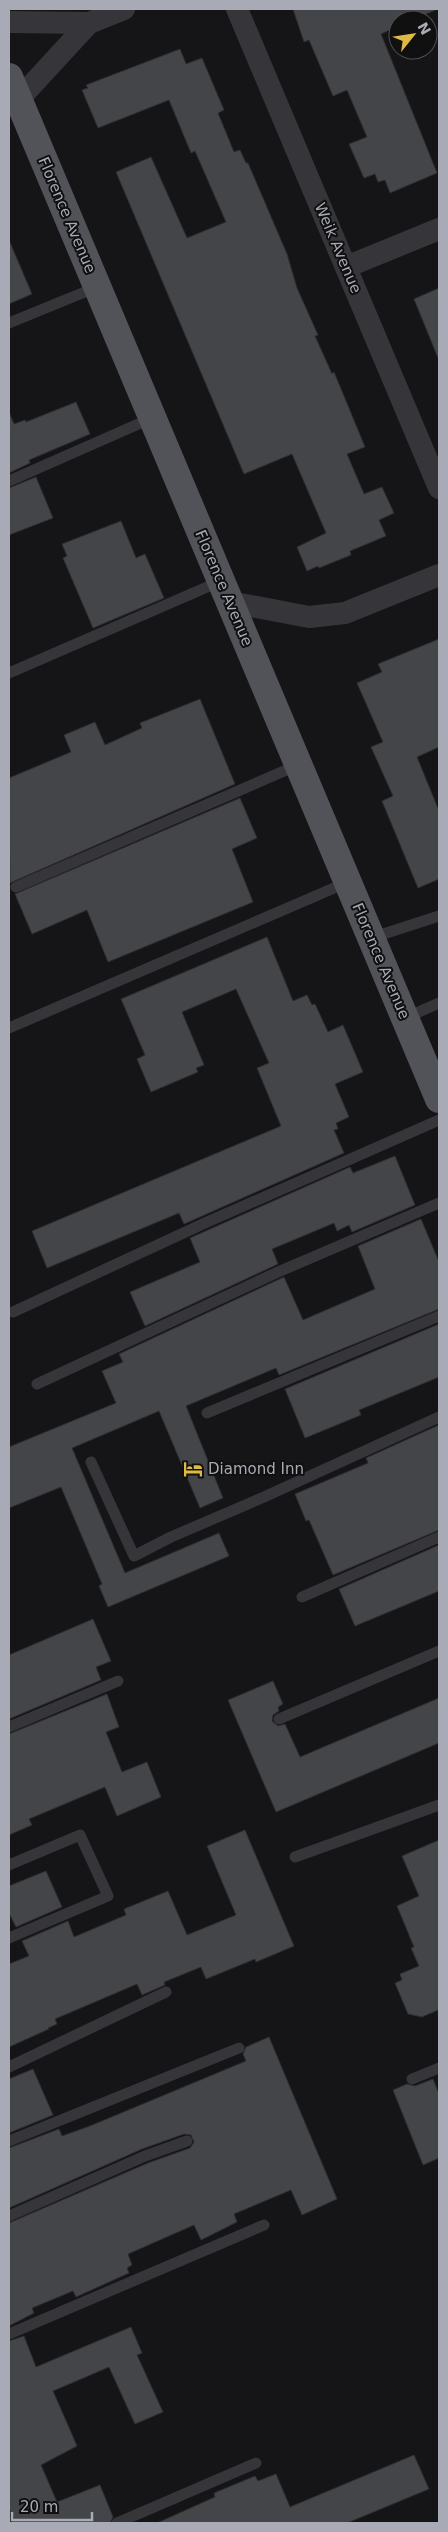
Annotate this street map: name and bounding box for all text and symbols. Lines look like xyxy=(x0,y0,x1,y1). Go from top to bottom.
north arrow xyxy=(388,10,438,60)
text: N xyxy=(414,19,434,38)
street label: Florence Avenue xyxy=(34,154,100,276)
street label: Weik Avenue xyxy=(311,200,365,296)
street label: Florence Avenue xyxy=(191,527,257,649)
street label: Florence Avenue xyxy=(348,900,414,1022)
hotel icon: Diamond Inn xyxy=(182,1458,204,1480)
place label: Diamond Inn xyxy=(208,1460,304,1478)
scale bar xyxy=(12,2490,92,2522)
text: 20 m xyxy=(20,2498,58,2516)

